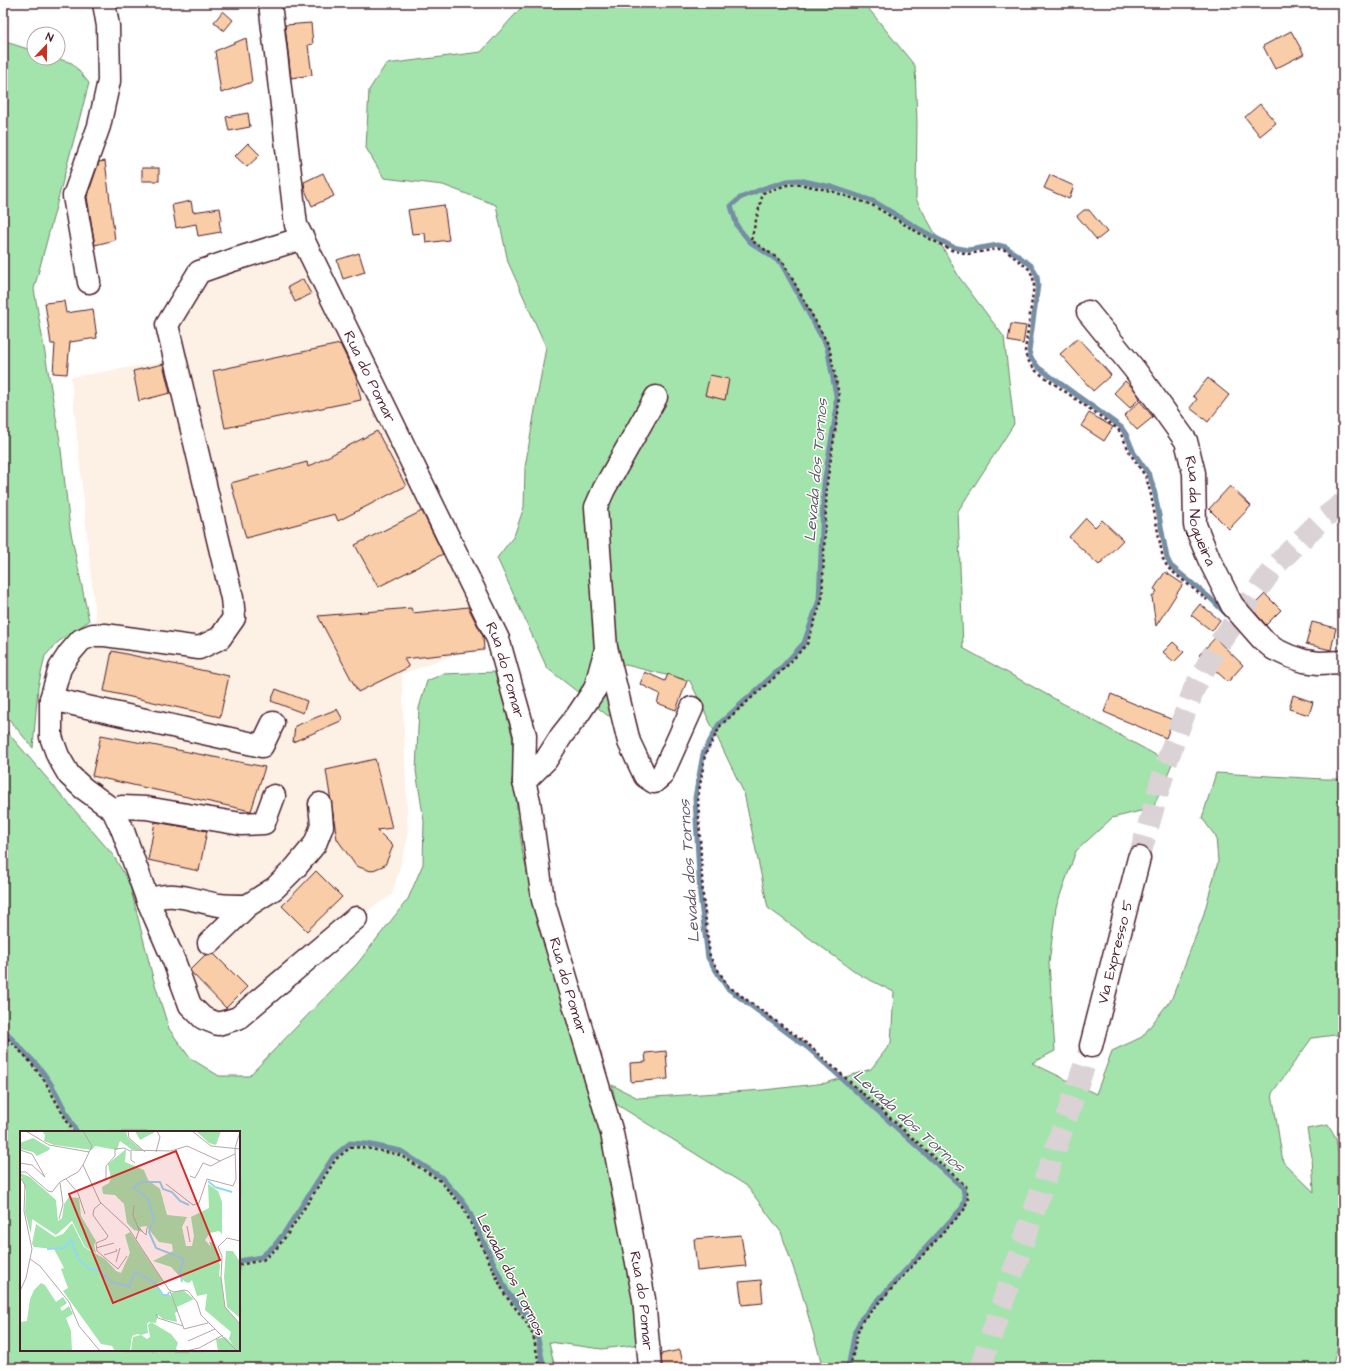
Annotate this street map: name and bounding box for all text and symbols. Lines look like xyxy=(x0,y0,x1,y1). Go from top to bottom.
north arrow xyxy=(26,26,66,66)
text: N xyxy=(44,29,56,45)
street label: Rua do Pomar xyxy=(339,327,401,426)
water label: Levada dos Tornos xyxy=(799,397,833,542)
street label: Rua da Nogueira xyxy=(1180,453,1222,570)
street label: Rua do Pomar xyxy=(481,618,530,721)
water label: Levada dos Tornos xyxy=(673,798,705,943)
street label: Via Expresso 5 xyxy=(1092,898,1138,1006)
street label: Rua do Pomar xyxy=(544,935,593,1037)
water label: Levada dos Tornos xyxy=(848,1065,970,1178)
inset map xyxy=(20,1131,240,1351)
street label: Levada dos Tornos xyxy=(471,1210,551,1340)
street label: Rua do Pomar xyxy=(625,1249,659,1351)

